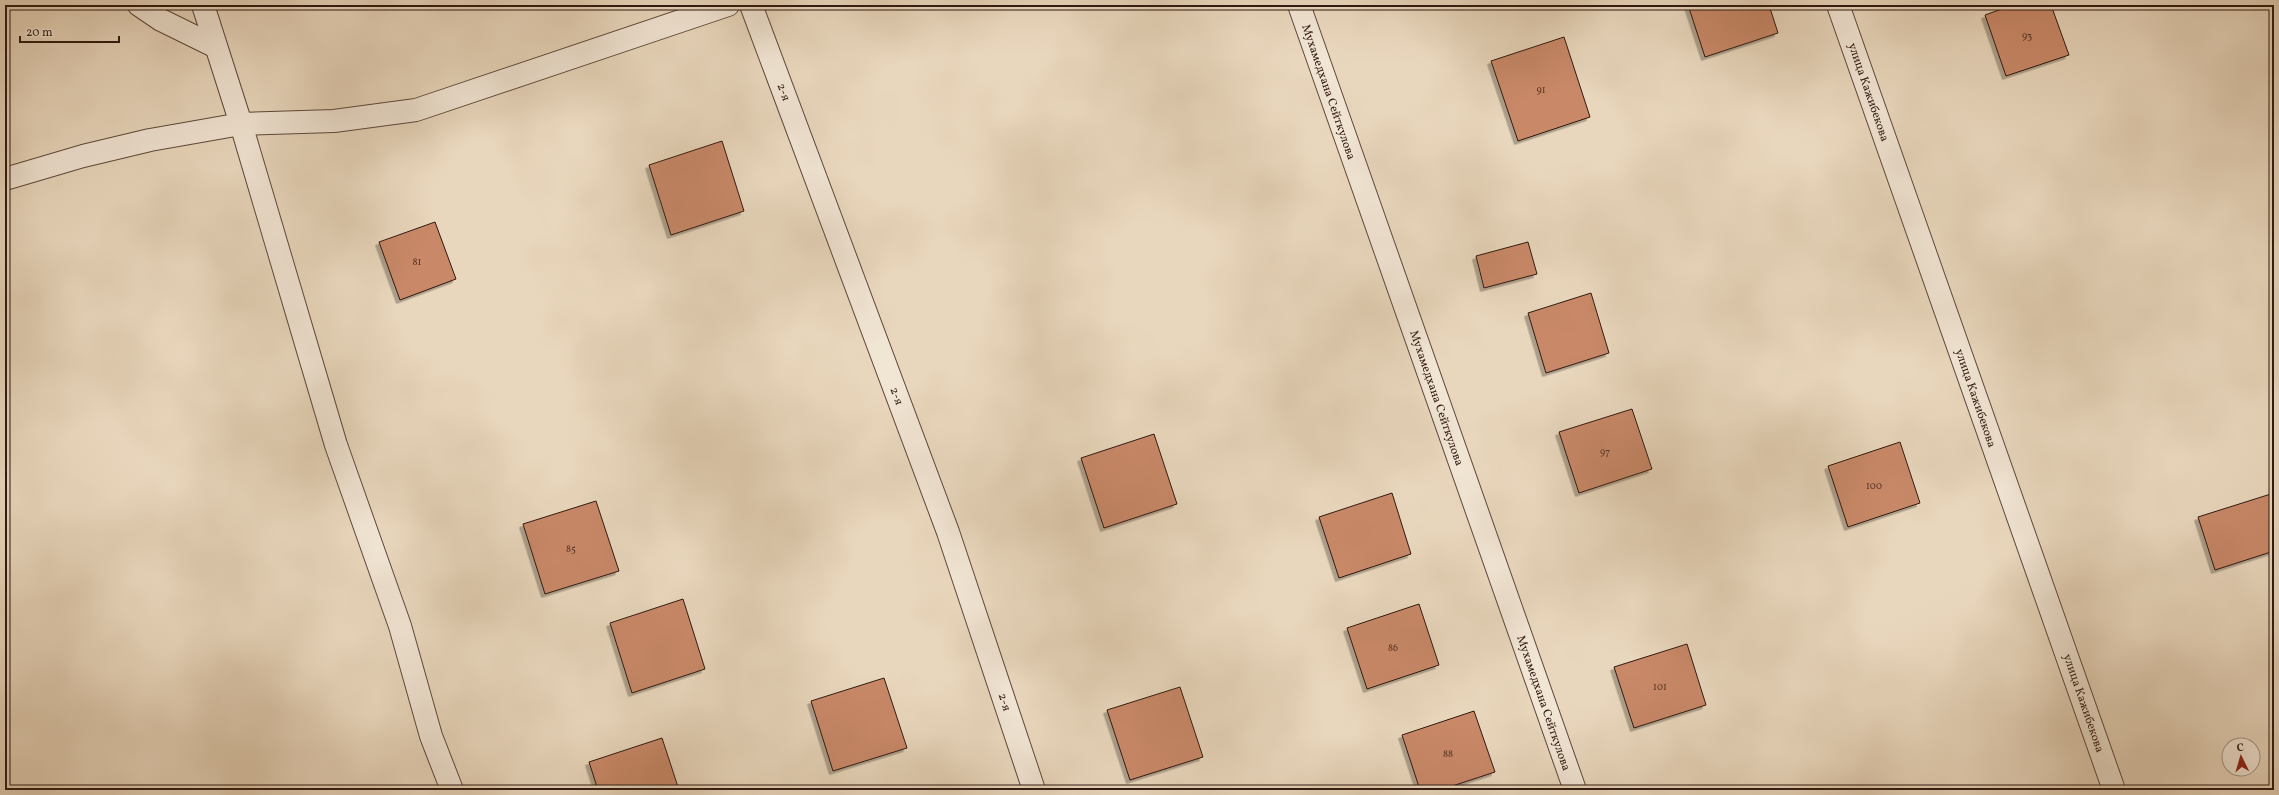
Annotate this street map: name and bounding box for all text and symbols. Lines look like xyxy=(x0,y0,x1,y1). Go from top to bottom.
scale bar xyxy=(20,18,119,44)
street label: Мухамедхана Сейткулова xyxy=(1297,23,1359,162)
text: 20 m xyxy=(26,25,53,41)
house number: 93 xyxy=(2022,29,2032,43)
street label: улица Кажибекова xyxy=(1844,41,1892,144)
street label: 2-я xyxy=(773,81,794,103)
house number: 91 xyxy=(1536,83,1546,97)
house number: 81 xyxy=(413,255,422,269)
street label: Мухамедхана Сейткулова xyxy=(1405,329,1467,468)
street label: улица Кажибекова xyxy=(1951,347,1999,450)
street label: 2-я xyxy=(886,385,907,407)
house number: 97 xyxy=(1600,445,1610,459)
house number: 100 xyxy=(1866,479,1882,493)
house number: 85 xyxy=(566,542,576,556)
street label: Мухамедхана Сейткулова xyxy=(1512,634,1574,773)
house number: 86 xyxy=(1388,641,1398,655)
street label: улица Кажибекова xyxy=(2059,652,2107,755)
house number: 101 xyxy=(1653,680,1667,694)
street label: 2-я xyxy=(994,691,1014,713)
north arrow xyxy=(2221,737,2261,777)
text: С xyxy=(2236,741,2244,756)
house number: 88 xyxy=(1443,747,1453,761)

